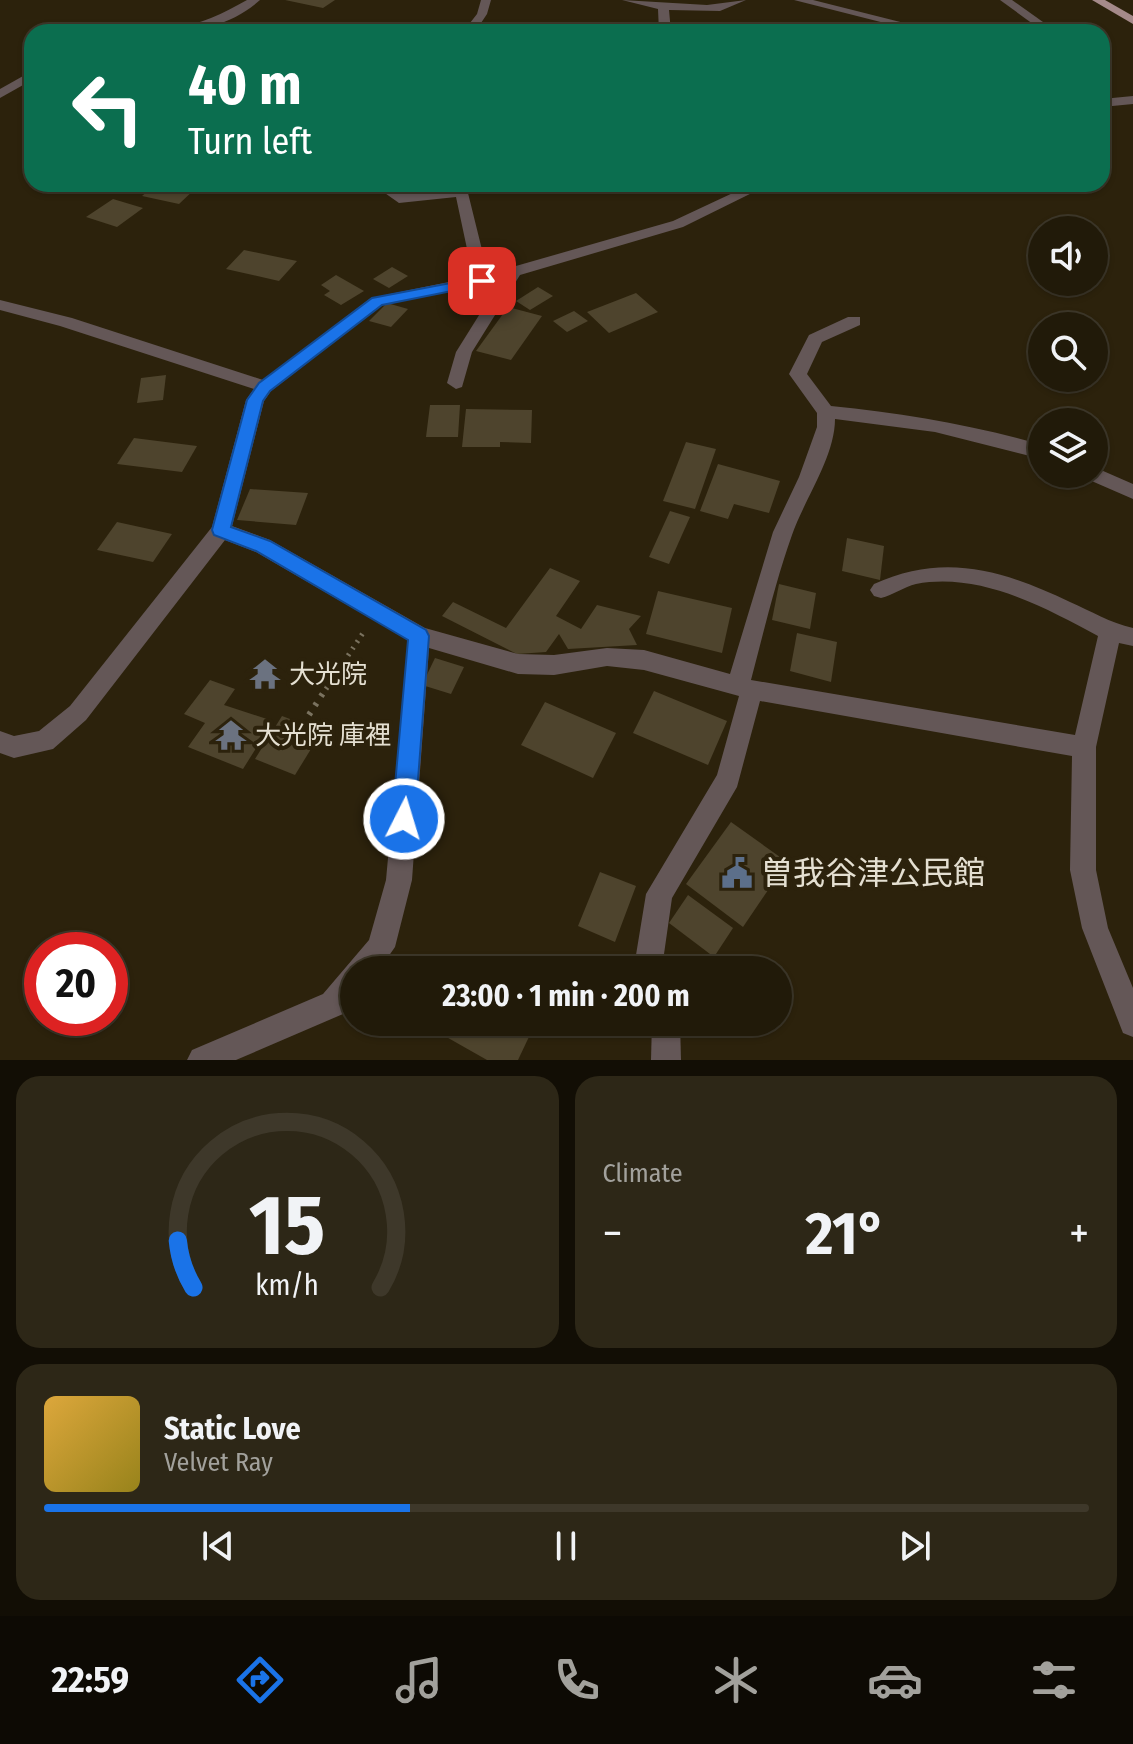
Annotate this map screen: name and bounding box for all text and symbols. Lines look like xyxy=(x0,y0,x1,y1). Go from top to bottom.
text: 40 m xyxy=(188,52,302,119)
icon: left xyxy=(56,56,160,160)
text: Turn left xyxy=(188,120,312,164)
map controls xyxy=(1028,216,1108,488)
button: sound xyxy=(1028,216,1108,296)
pin xyxy=(448,247,516,315)
icon: arrive xyxy=(460,259,504,303)
button: search xyxy=(1028,312,1108,392)
button: layers xyxy=(1028,408,1108,488)
temple icon: 大光院 xyxy=(248,657,282,691)
place label: 大光院 xyxy=(289,659,367,690)
temple icon: 大光院 庫裡 xyxy=(214,718,248,752)
place label: 大光院 庫裡 xyxy=(255,720,391,751)
position arrow xyxy=(362,777,446,861)
place label: 曽我谷津公民館 xyxy=(761,854,985,892)
public building icon: 曽我谷津公民館 xyxy=(720,856,754,890)
speed limit sign: 20 xyxy=(24,932,128,1036)
text: 23:00 · 1 min · 200 m xyxy=(442,978,690,1014)
text: Climate xyxy=(603,1158,683,1189)
text: 15 xyxy=(249,1176,325,1276)
text: 21° xyxy=(806,1198,886,1270)
text: − xyxy=(603,1207,622,1260)
text: + xyxy=(1069,1207,1089,1260)
text: km/h xyxy=(255,1268,319,1303)
text: Static Love xyxy=(164,1411,301,1447)
text: Velvet Ray xyxy=(164,1447,273,1478)
icon: previous xyxy=(196,1524,240,1568)
icon: pause xyxy=(544,1524,588,1568)
icon: next xyxy=(893,1524,937,1568)
icon: directions xyxy=(232,1652,288,1708)
icon: music xyxy=(391,1652,447,1708)
icon: phone xyxy=(549,1652,605,1708)
icon: climate xyxy=(708,1652,764,1708)
icon: car xyxy=(867,1652,923,1708)
icon: filters xyxy=(1026,1652,1082,1708)
text: 22:59 xyxy=(51,1658,129,1702)

